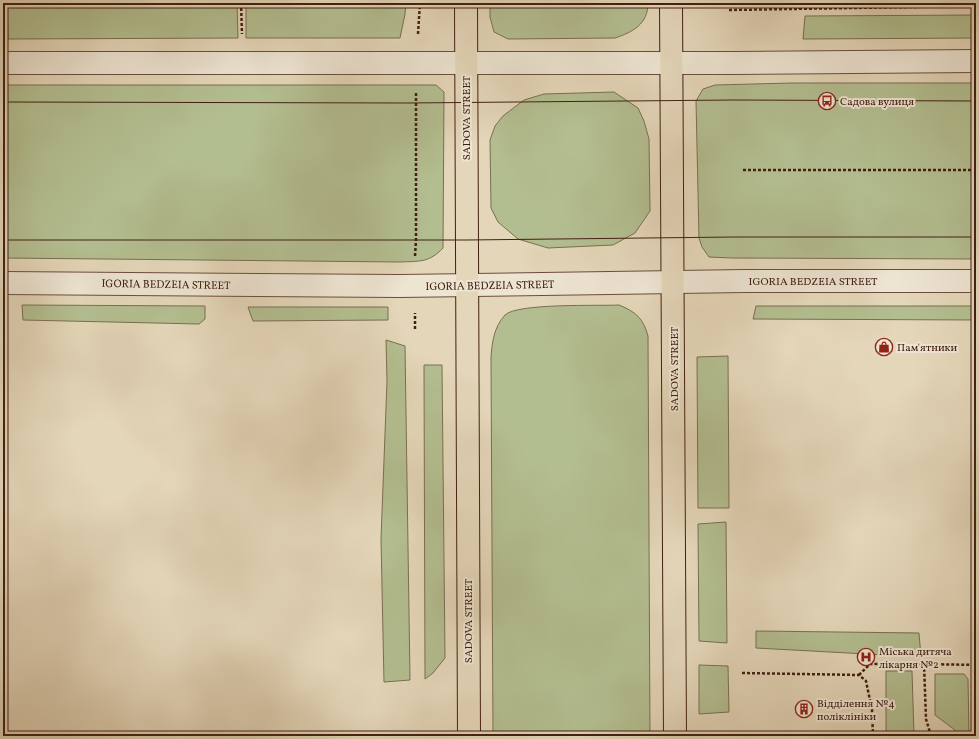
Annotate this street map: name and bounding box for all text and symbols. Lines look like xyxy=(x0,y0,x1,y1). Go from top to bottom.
street label: SADOVA STREET xyxy=(460,75,475,160)
bus stop icon: Садова вулиця xyxy=(817,91,837,111)
place label: Садова вулиця xyxy=(840,95,914,110)
street label: IGORIA BEDZEIA STREET xyxy=(749,275,878,290)
street label: IGORIA BEDZEIA STREET xyxy=(101,277,231,294)
street label: IGORIA BEDZEIA STREET xyxy=(425,278,555,295)
street label: SADOVA STREET xyxy=(668,326,683,411)
shop icon: Пам'ятники xyxy=(874,337,894,357)
place label: Пам'ятники xyxy=(897,341,957,356)
street label: SADOVA STREET xyxy=(462,578,477,663)
place label: Міська дитяча лікарня №2 xyxy=(879,645,952,673)
hospital icon: Міська дитяча лікарня №2 xyxy=(856,647,876,667)
place label: Відділення №4 поліклініки xyxy=(817,697,895,725)
building icon: Відділення №4 поліклініки xyxy=(794,699,814,719)

